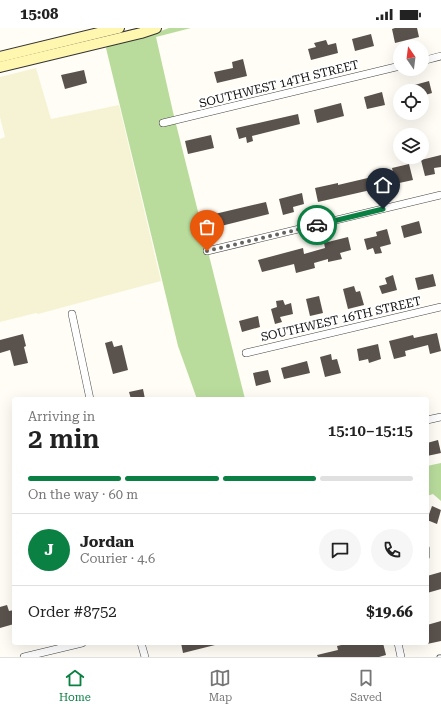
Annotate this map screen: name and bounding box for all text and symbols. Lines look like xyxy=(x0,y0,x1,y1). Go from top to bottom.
text: 15:08 xyxy=(20,5,58,23)
north arrow xyxy=(393,40,429,76)
map controls xyxy=(393,40,429,164)
street label: SOUTHWEST 14TH STREET xyxy=(198,57,360,111)
button: locate xyxy=(393,84,429,120)
button: layers xyxy=(393,128,429,164)
pin xyxy=(366,168,400,209)
icon: home xyxy=(372,174,394,196)
courier xyxy=(297,205,337,245)
pin xyxy=(190,210,224,251)
icon: car xyxy=(306,214,328,236)
icon: bag xyxy=(196,216,218,238)
street label: SOUTHWEST 16TH STREET xyxy=(259,294,423,344)
text: Arriving in xyxy=(28,409,95,424)
text: 15:10–15:15 xyxy=(328,422,413,440)
text: 2 min xyxy=(28,424,100,454)
text: On the way · 60 m xyxy=(28,487,138,502)
button: chat xyxy=(319,529,361,571)
button: phone xyxy=(371,529,413,571)
text: Jordan xyxy=(80,533,134,551)
text: J xyxy=(44,541,54,559)
text: Courier · 4.6 xyxy=(80,551,155,566)
text: Order #8752 xyxy=(28,603,117,621)
text: $19.66 xyxy=(366,603,413,621)
tab: Home xyxy=(59,667,91,704)
tab: Map xyxy=(209,667,232,704)
tab: Saved xyxy=(350,667,382,704)

